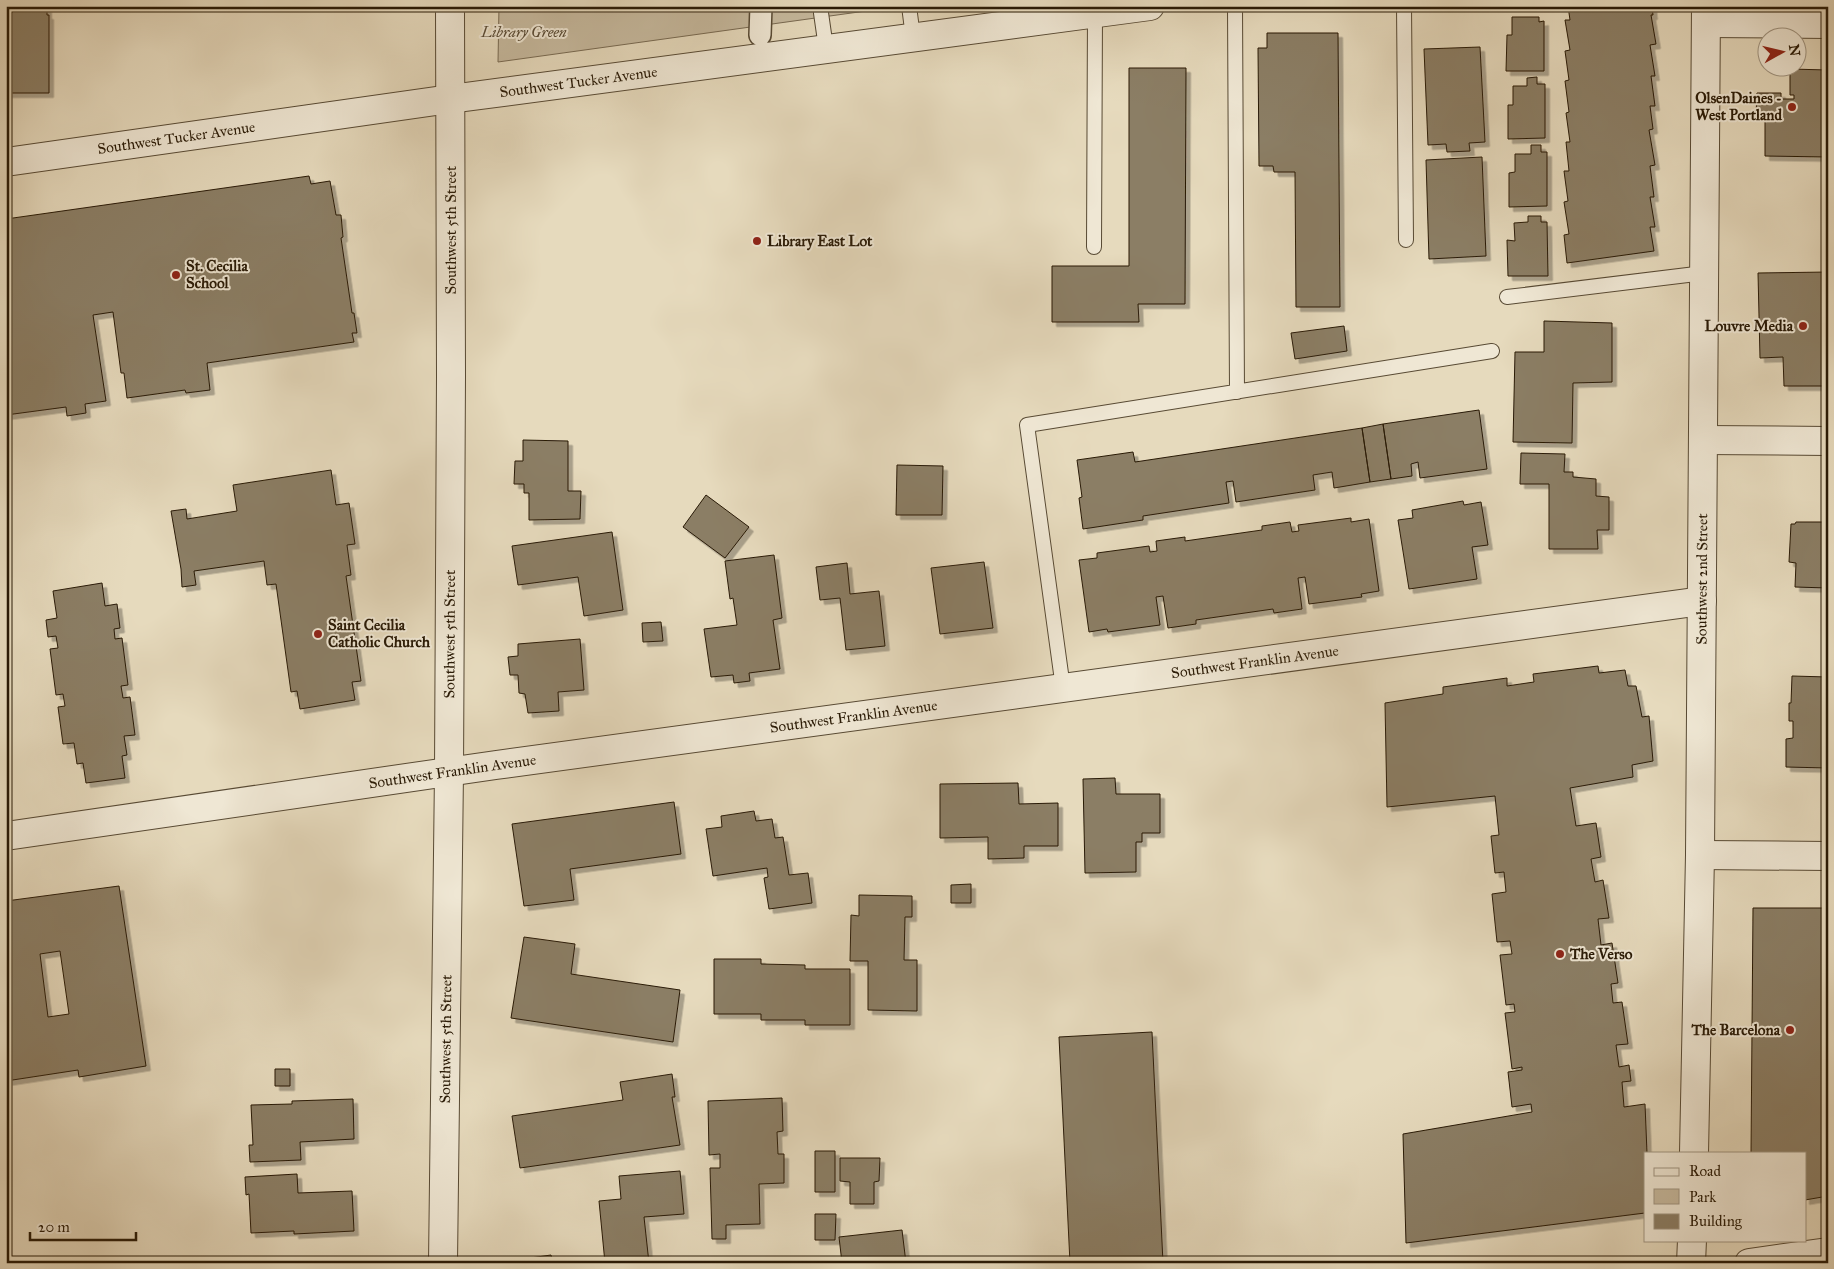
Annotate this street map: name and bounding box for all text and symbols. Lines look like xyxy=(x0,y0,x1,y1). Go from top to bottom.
park label: Library Green xyxy=(480,23,567,41)
north arrow xyxy=(1756,28,1806,78)
text: N xyxy=(1785,43,1804,57)
street label: Southwest Tucker Avenue xyxy=(498,63,659,101)
place label: OlsenDaines - West Portland xyxy=(1695,89,1782,124)
marker: OlsenDaines - West Portland xyxy=(1786,101,1798,113)
street label: Southwest Tucker Avenue xyxy=(96,118,256,158)
street label: Southwest 5th Street xyxy=(442,165,460,294)
place label: Library East Lot xyxy=(767,232,873,251)
marker: Library East Lot xyxy=(751,235,763,247)
place label: St. Cecilia School xyxy=(186,257,248,292)
marker: St. Cecilia School xyxy=(170,269,182,281)
place label: Louvre Media xyxy=(1704,317,1794,335)
marker: Louvre Media xyxy=(1797,320,1809,332)
street label: Southwest 2nd Street xyxy=(1692,513,1711,645)
street label: Southwest 5th Street xyxy=(440,569,459,699)
place label: Saint Cecilia Catholic Church xyxy=(328,616,431,651)
marker: Saint Cecilia Catholic Church xyxy=(312,628,324,640)
street label: Southwest Franklin Avenue xyxy=(1170,641,1340,682)
street label: Southwest Franklin Avenue xyxy=(769,696,939,737)
street label: Southwest Franklin Avenue xyxy=(367,751,537,792)
place label: The Verso xyxy=(1569,945,1633,963)
marker: The Verso xyxy=(1554,948,1566,960)
street label: Southwest 5th Street xyxy=(436,974,456,1104)
place label: The Barcelona xyxy=(1690,1021,1781,1039)
marker: The Barcelona xyxy=(1784,1024,1796,1036)
legend xyxy=(1644,1152,1806,1242)
text: Road xyxy=(1689,1162,1721,1180)
text: Park xyxy=(1689,1188,1716,1206)
scale bar xyxy=(30,1209,136,1241)
text: Building xyxy=(1689,1212,1743,1230)
text: 20 m xyxy=(38,1218,70,1236)

